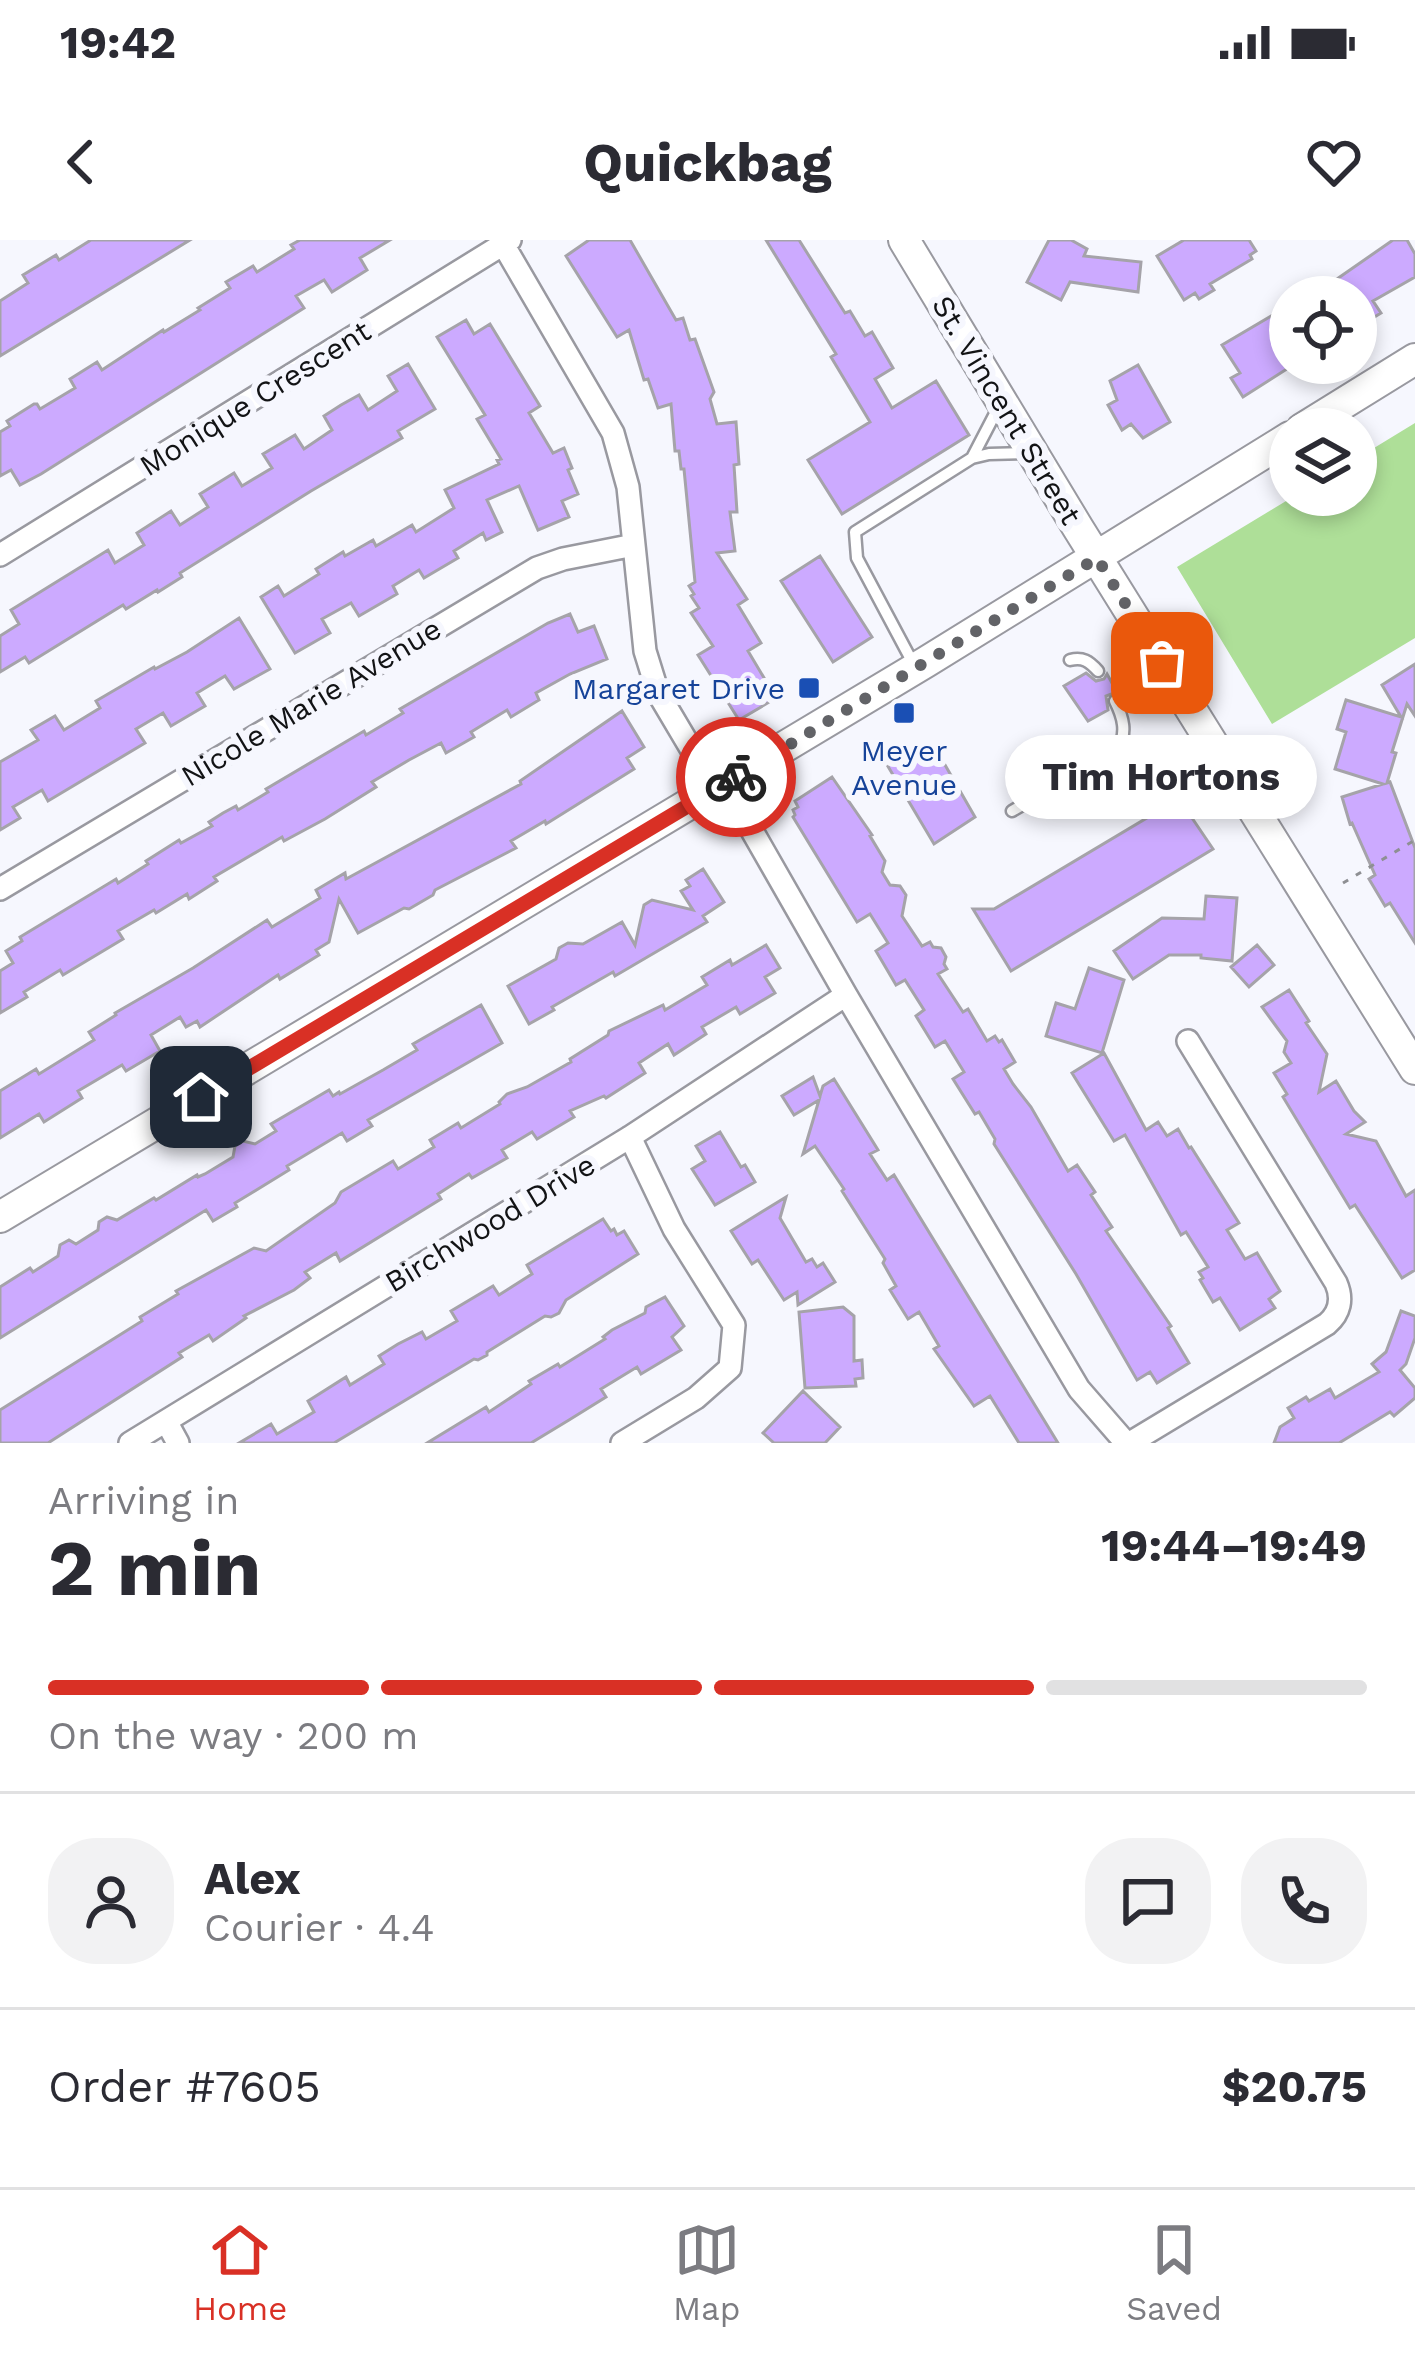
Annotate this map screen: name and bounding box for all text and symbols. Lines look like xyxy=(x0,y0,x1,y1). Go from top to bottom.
text: 19:42 xyxy=(60,16,176,69)
icon: back xyxy=(48,129,114,195)
icon: heart xyxy=(1301,129,1367,195)
text: Quickbag xyxy=(583,131,832,194)
map controls xyxy=(1269,276,1377,516)
button: locate xyxy=(1269,276,1377,384)
street label: St. Vincent Street xyxy=(925,289,1089,531)
street label: Monique Crescent xyxy=(133,313,377,483)
button: layers xyxy=(1269,408,1377,516)
street label: Nicole Marie Avenue xyxy=(175,611,447,793)
pin xyxy=(1111,612,1213,714)
icon: bag xyxy=(1129,630,1195,696)
place label: Margaret Drive xyxy=(572,671,785,706)
marker: Margaret Drive xyxy=(796,675,822,701)
marker: Meyer Avenue xyxy=(891,700,917,726)
courier xyxy=(676,717,796,837)
place label: Meyer Avenue xyxy=(851,733,957,802)
callout: Tim Hortons xyxy=(1006,735,1318,819)
icon: bike xyxy=(703,744,769,810)
text: Tim Hortons xyxy=(1042,754,1280,799)
pin xyxy=(150,1046,252,1148)
icon: home xyxy=(168,1064,234,1130)
street label: Birchwood Drive xyxy=(379,1147,601,1299)
text: Arriving in xyxy=(48,1478,239,1523)
text: 19:44–19:49 xyxy=(1101,1519,1367,1572)
text: 2 min xyxy=(48,1522,261,1614)
text: On the way · 200 m xyxy=(48,1713,418,1758)
button: person xyxy=(48,1838,174,1964)
button: chat xyxy=(1085,1838,1211,1964)
button: phone xyxy=(1241,1838,1367,1964)
text: Alex xyxy=(204,1852,301,1905)
text: Courier · 4.4 xyxy=(204,1905,435,1950)
text: Order #7605 xyxy=(48,2060,321,2113)
text: $20.75 xyxy=(1222,2060,1367,2113)
tab: Home xyxy=(193,2217,287,2328)
tab: Map xyxy=(673,2217,740,2328)
tab: Saved xyxy=(1126,2217,1222,2328)

